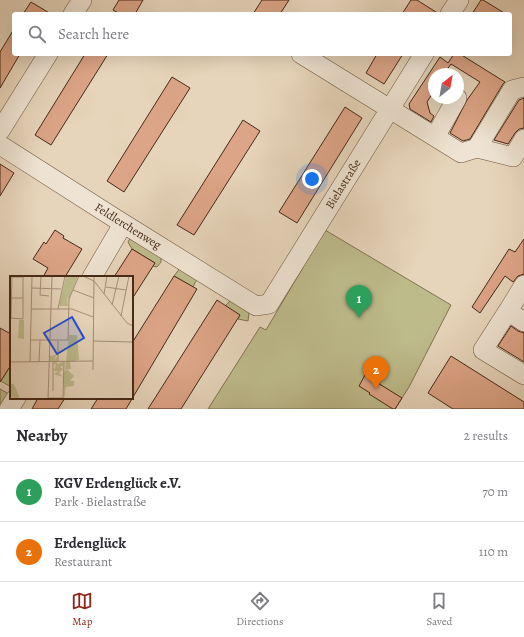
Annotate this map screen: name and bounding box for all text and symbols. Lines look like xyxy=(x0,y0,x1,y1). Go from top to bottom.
search box xyxy=(12,12,512,56)
icon: search xyxy=(26,23,48,45)
text: Search here xyxy=(58,24,129,44)
north arrow xyxy=(428,68,464,104)
street label: Bielastraße xyxy=(321,156,365,212)
your location xyxy=(302,169,322,189)
street label: Feldlerchenweg xyxy=(92,199,164,253)
inset map xyxy=(10,276,133,399)
pin: 1 xyxy=(346,285,372,318)
pin: 2 xyxy=(363,356,389,389)
text: Nearby xyxy=(16,424,67,447)
text: 2 results xyxy=(464,427,508,444)
text: KGV Erdenglück e.V. xyxy=(54,473,181,493)
text: 1 xyxy=(27,483,31,500)
text: 70 m xyxy=(482,483,508,500)
text: Park · Bielastraße xyxy=(54,493,146,510)
text: Erdenglück xyxy=(54,533,126,553)
text: 2 xyxy=(26,543,32,560)
text: 110 m xyxy=(479,543,508,560)
text: Restaurant xyxy=(54,553,112,570)
tab: Map xyxy=(71,590,93,629)
tab: Directions xyxy=(236,590,284,629)
tab: Saved xyxy=(426,590,453,629)

